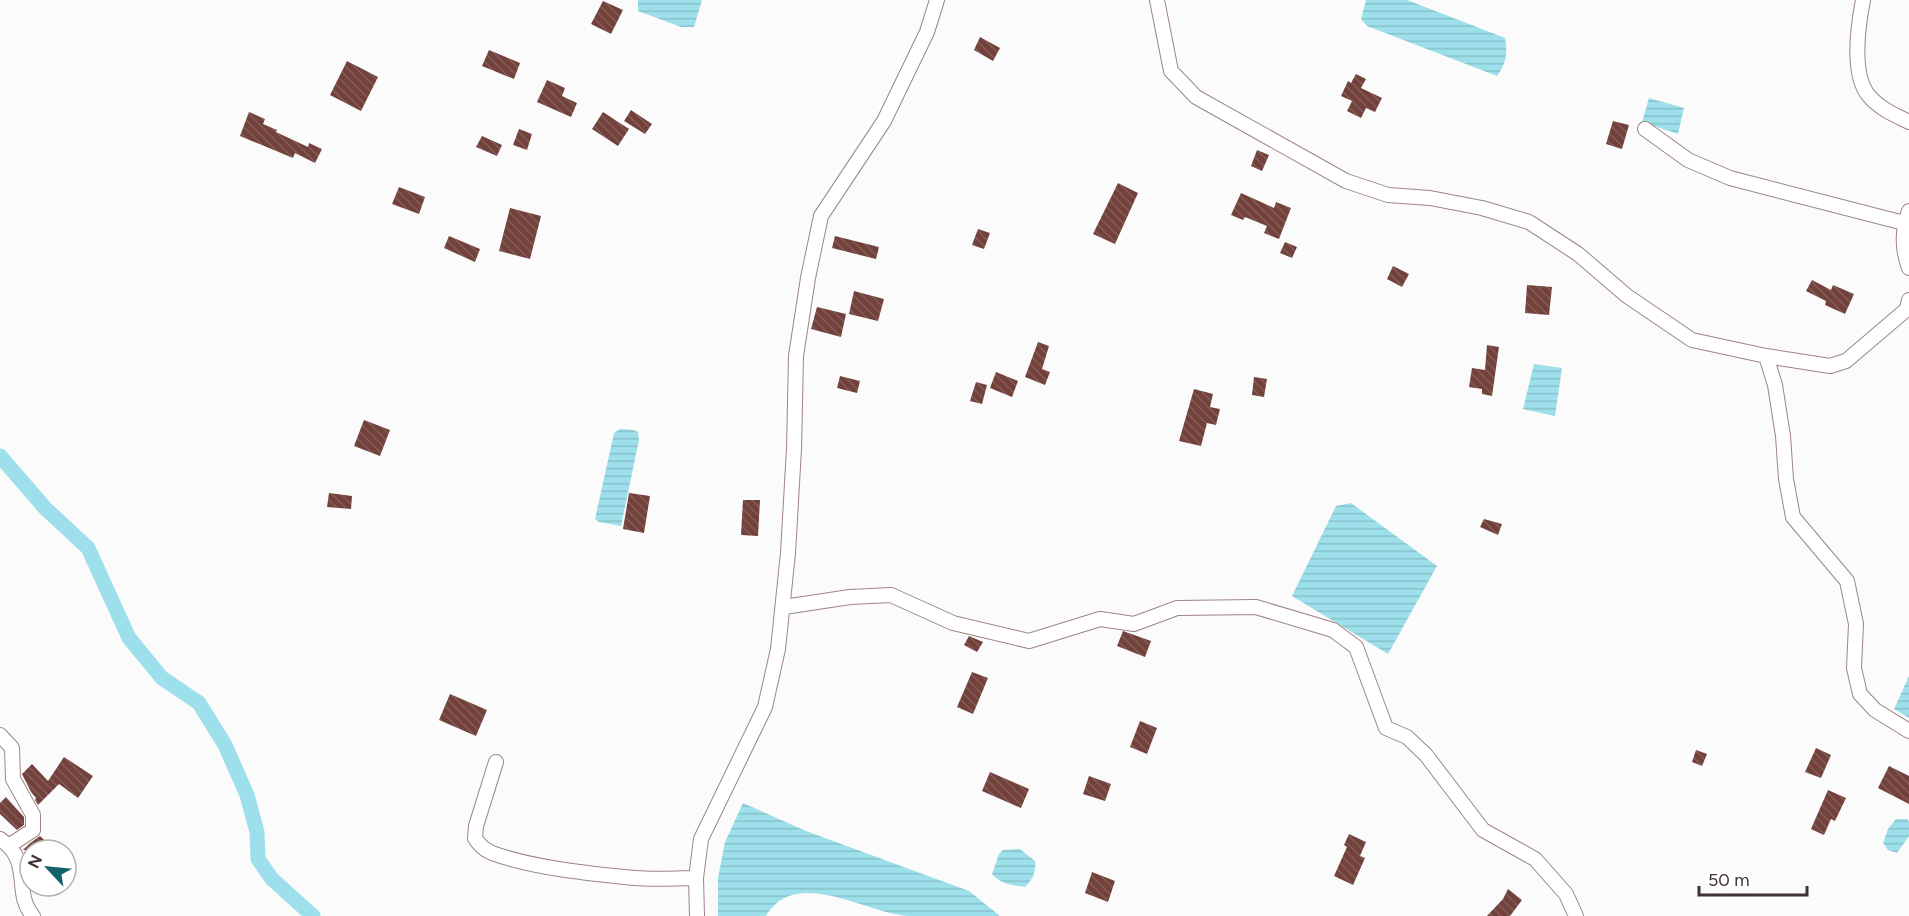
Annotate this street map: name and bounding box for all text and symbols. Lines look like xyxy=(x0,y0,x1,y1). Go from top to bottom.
north arrow xyxy=(18,838,78,898)
text: N xyxy=(24,852,46,871)
scale bar xyxy=(1699,859,1807,897)
text: 50 m xyxy=(1708,869,1750,891)

